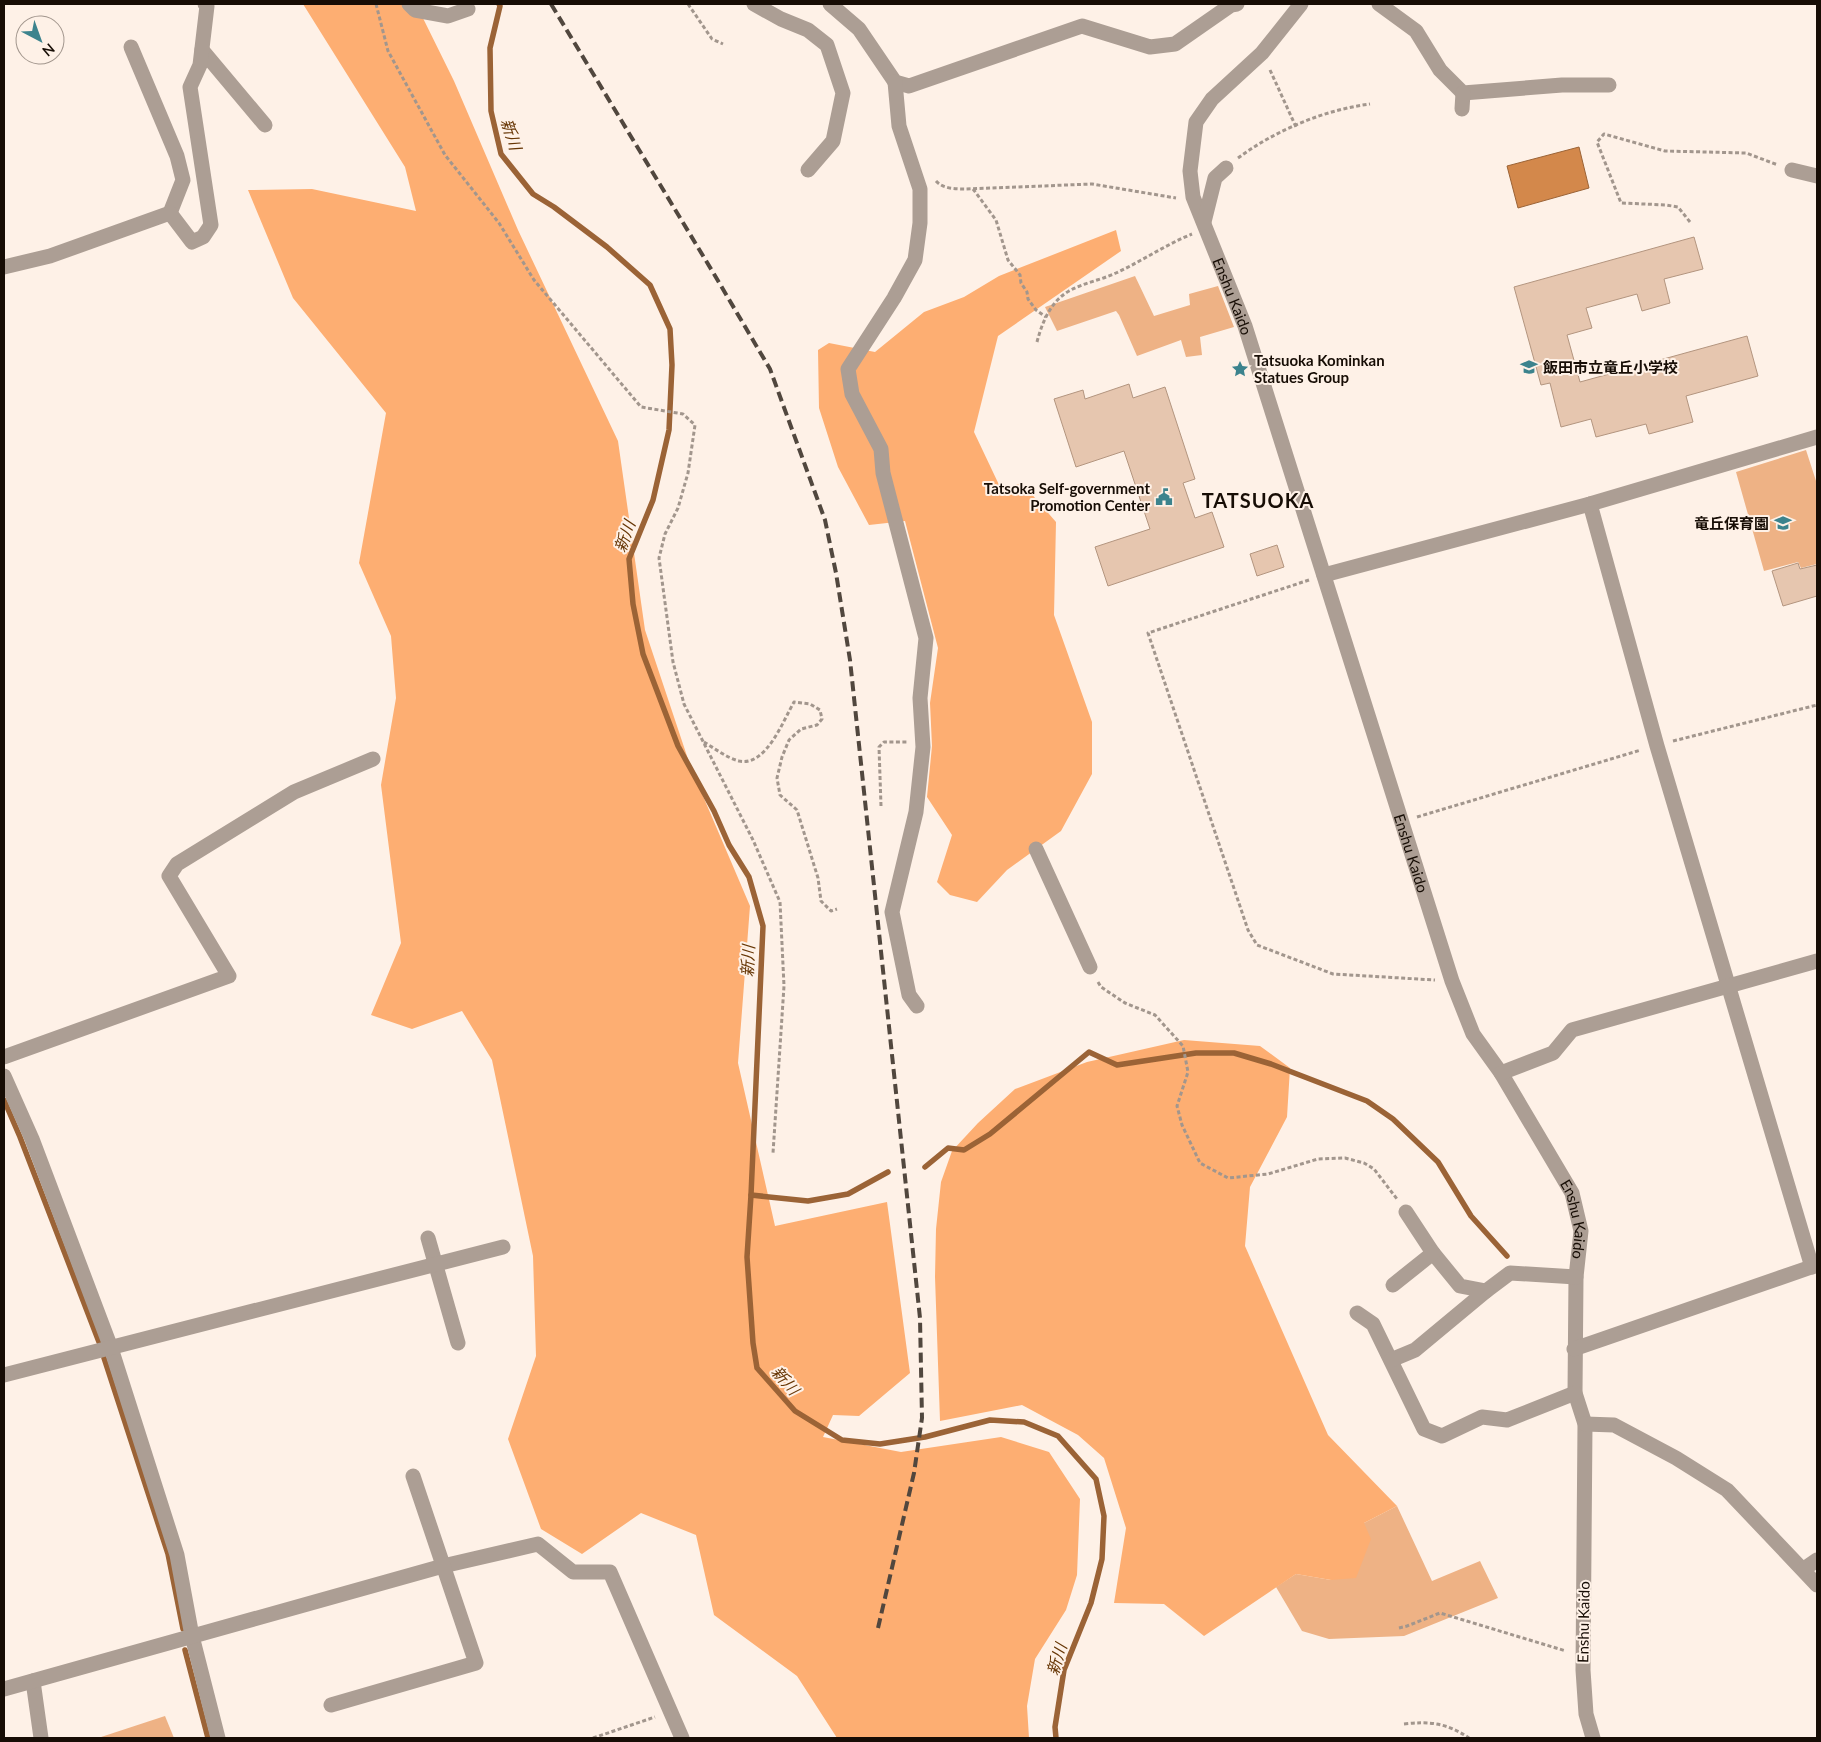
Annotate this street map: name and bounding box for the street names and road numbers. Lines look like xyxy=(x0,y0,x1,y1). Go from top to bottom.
street label: Enshu Kaido xyxy=(1209,255,1256,337)
street label: Enshu Kaido xyxy=(1391,811,1432,895)
street label: Enshu Kaido xyxy=(1557,1176,1590,1260)
street label: Enshu Kaido xyxy=(1573,1581,1593,1663)

